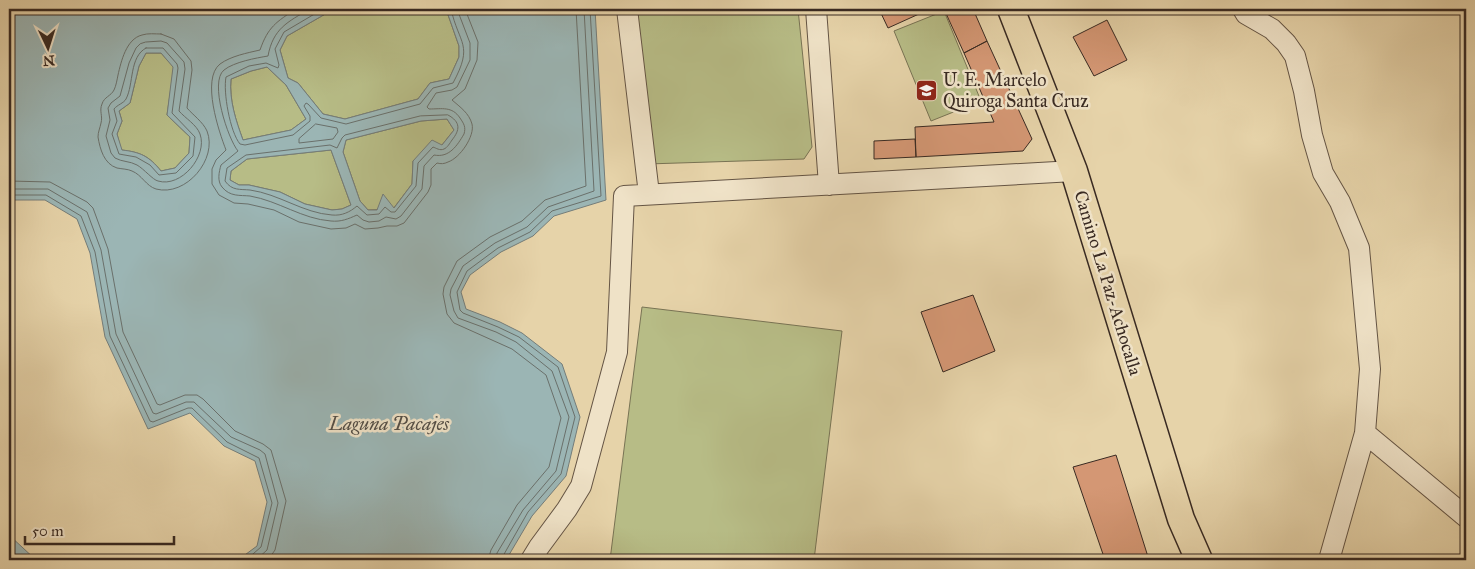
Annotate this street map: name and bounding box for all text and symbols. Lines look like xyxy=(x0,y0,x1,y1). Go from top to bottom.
north arrow xyxy=(22,22,72,72)
text: N xyxy=(42,52,55,69)
place label: U. E. Marcelo Quiroga Santa Cruz xyxy=(943,69,1089,113)
school or university icon: U. E. Marcelo Quiroga Santa Cruz xyxy=(915,78,939,102)
street label: Camino La Paz-Achocalla xyxy=(1069,188,1147,378)
water label: Laguna Pacajes xyxy=(328,412,449,435)
scale bar xyxy=(25,514,174,546)
text: 50 m xyxy=(32,522,64,540)

